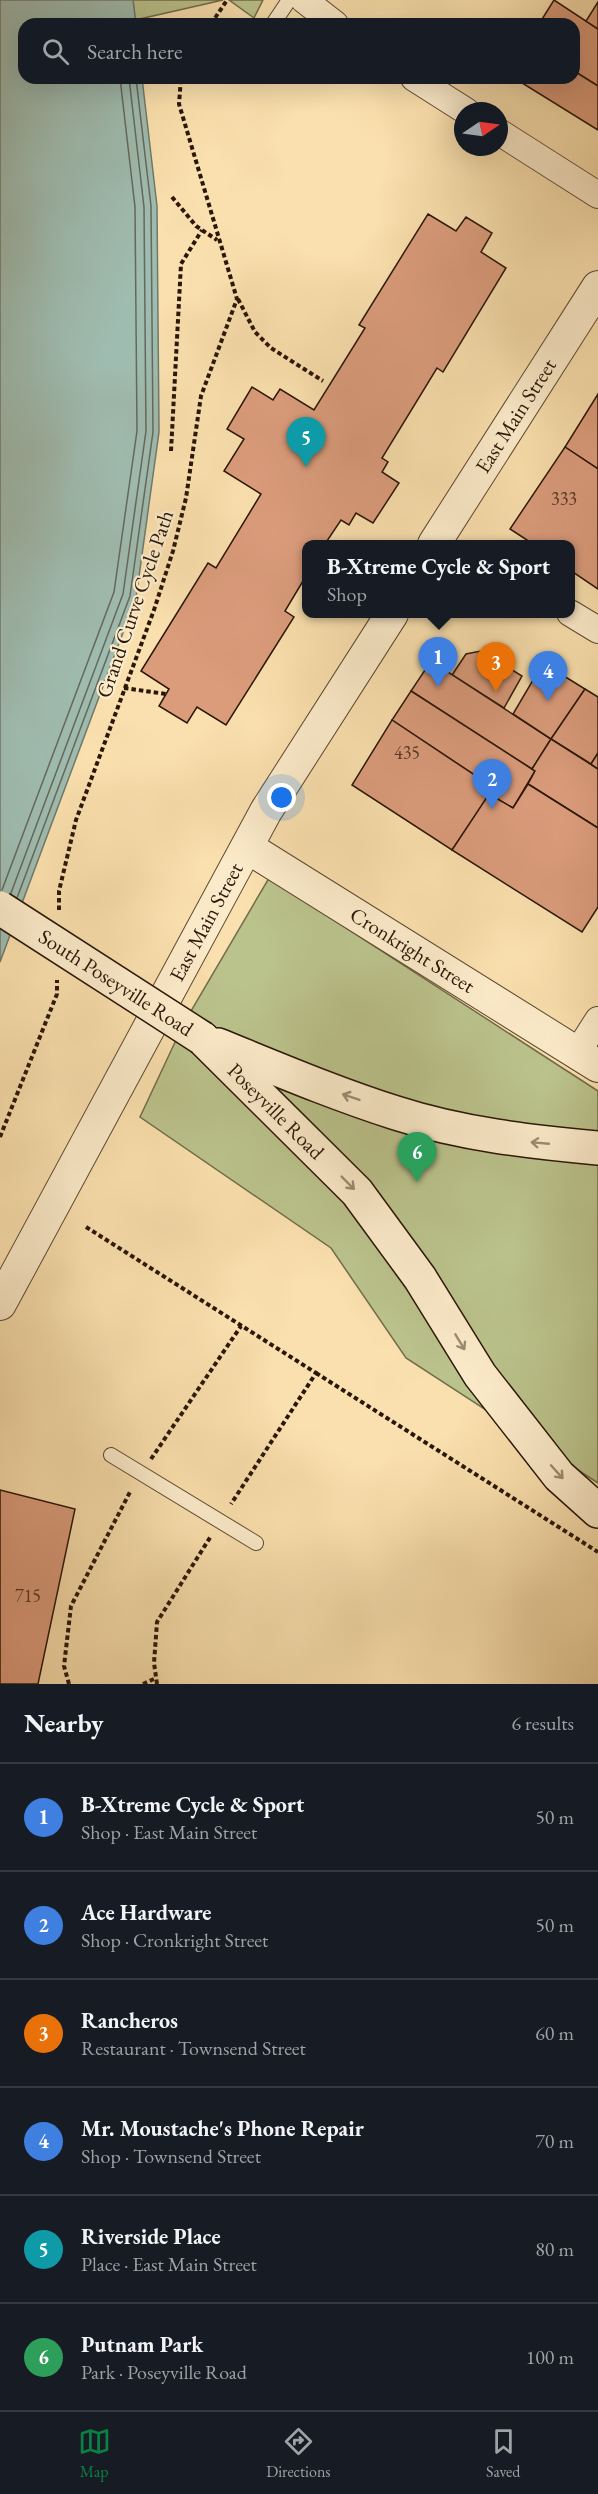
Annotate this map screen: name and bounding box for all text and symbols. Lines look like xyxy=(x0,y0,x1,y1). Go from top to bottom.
search box xyxy=(18,18,580,84)
icon: search xyxy=(39,35,72,68)
text: Search here xyxy=(87,37,182,66)
north arrow xyxy=(454,102,508,156)
street label: East Main Street xyxy=(469,353,562,478)
pin: 5 xyxy=(286,418,326,467)
house number: 333 xyxy=(551,487,577,510)
street label: Grand Curve Cycle Path xyxy=(90,506,179,701)
popup xyxy=(302,540,575,618)
text: B-Xtreme Cycle & Sport xyxy=(327,552,550,581)
text: Shop xyxy=(327,581,367,607)
pin: 1 xyxy=(418,638,458,687)
pin: 3 xyxy=(476,642,516,692)
pin: 4 xyxy=(528,652,568,701)
house number: 435 xyxy=(394,741,420,764)
pin: 2 xyxy=(472,760,512,809)
your location xyxy=(267,783,296,812)
street label: East Main Street xyxy=(163,857,249,986)
street label: Cronkright Street xyxy=(345,901,481,999)
street label: South Poseyville Road xyxy=(34,922,199,1042)
street label: Poseyville Road xyxy=(222,1057,331,1165)
one-way arrow xyxy=(342,1090,361,1101)
pin: 6 xyxy=(398,1132,436,1182)
one-way arrow xyxy=(530,1137,550,1148)
one-way arrow xyxy=(340,1176,355,1190)
one-way arrow xyxy=(454,1333,466,1350)
one-way arrow xyxy=(550,1465,564,1480)
house number: 715 xyxy=(15,1584,41,1607)
text: Nearby xyxy=(24,1706,104,1740)
text: 6 results xyxy=(511,1710,574,1736)
text: B-Xtreme Cycle & Sport xyxy=(81,1790,304,1819)
text: 1 xyxy=(38,1804,49,1830)
text: 50 m xyxy=(535,1804,574,1830)
text: Shop · East Main Street xyxy=(81,1819,257,1845)
text: Ace Hardware xyxy=(81,1898,211,1927)
text: 2 xyxy=(38,1912,49,1938)
text: 50 m xyxy=(535,1912,574,1938)
text: Shop · Cronkright Street xyxy=(81,1927,268,1953)
text: Rancheros xyxy=(81,2006,178,2035)
text: 3 xyxy=(38,2020,49,2046)
text: 60 m xyxy=(535,2020,574,2046)
text: Restaurant · Townsend Street xyxy=(81,2035,306,2061)
text: Mr. Moustache's Phone Repair xyxy=(81,2114,364,2143)
text: 4 xyxy=(38,2128,49,2154)
text: 70 m xyxy=(535,2128,574,2154)
text: Shop · Townsend Street xyxy=(81,2143,261,2169)
text: Riverside Place xyxy=(81,2222,221,2251)
text: 5 xyxy=(38,2236,49,2262)
text: 80 m xyxy=(535,2236,574,2262)
text: Place · East Main Street xyxy=(81,2251,257,2277)
text: Putnam Park xyxy=(81,2330,203,2359)
text: 6 xyxy=(38,2344,49,2370)
text: 100 m xyxy=(526,2344,574,2370)
text: Park · Poseyville Road xyxy=(81,2359,247,2385)
tab: Map xyxy=(78,2425,111,2482)
tab: Directions xyxy=(266,2425,331,2482)
tab: Saved xyxy=(486,2425,520,2482)

